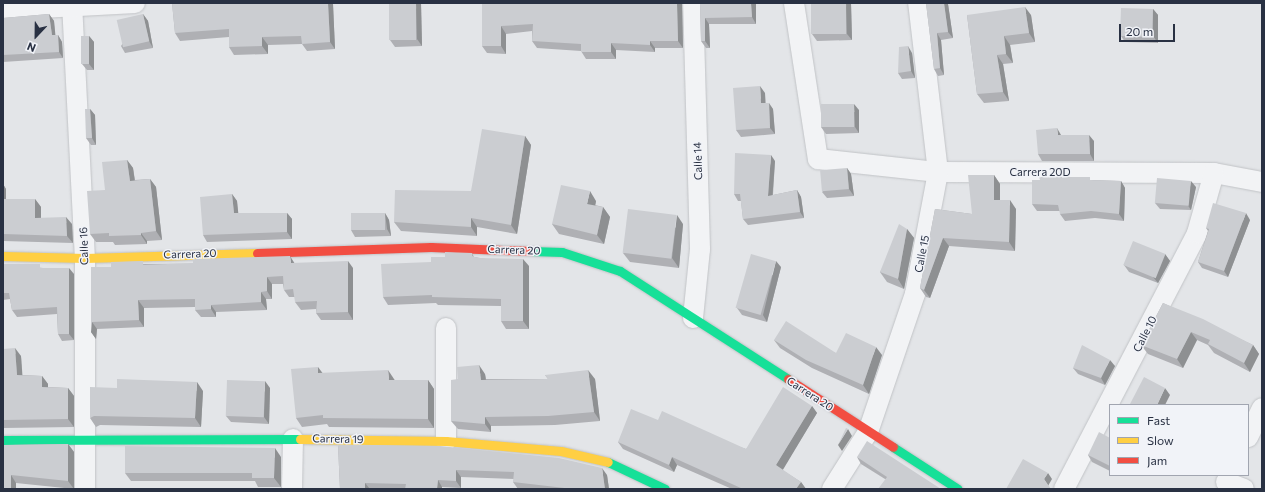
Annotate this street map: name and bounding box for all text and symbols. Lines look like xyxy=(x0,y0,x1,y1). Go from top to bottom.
north arrow xyxy=(16,16,56,56)
scale bar xyxy=(1121,16,1177,42)
text: 20 m xyxy=(1126,24,1153,38)
text: N xyxy=(25,40,38,55)
street label: Calle 14 xyxy=(691,142,705,180)
street label: Carrera 20D xyxy=(1009,165,1071,179)
street label: Calle 16 xyxy=(77,227,91,265)
street label: Calle 15 xyxy=(912,234,932,274)
street label: Carrera 20 xyxy=(487,242,541,258)
street label: Carrera 20 xyxy=(163,246,217,262)
street label: Calle 10 xyxy=(1130,314,1160,354)
street label: Carrera 20 xyxy=(784,374,836,414)
legend xyxy=(1109,404,1249,476)
text: Fast xyxy=(1147,413,1170,427)
street label: Carrera 19 xyxy=(312,432,364,446)
text: Slow xyxy=(1147,433,1174,447)
text: Jam xyxy=(1147,453,1167,467)

